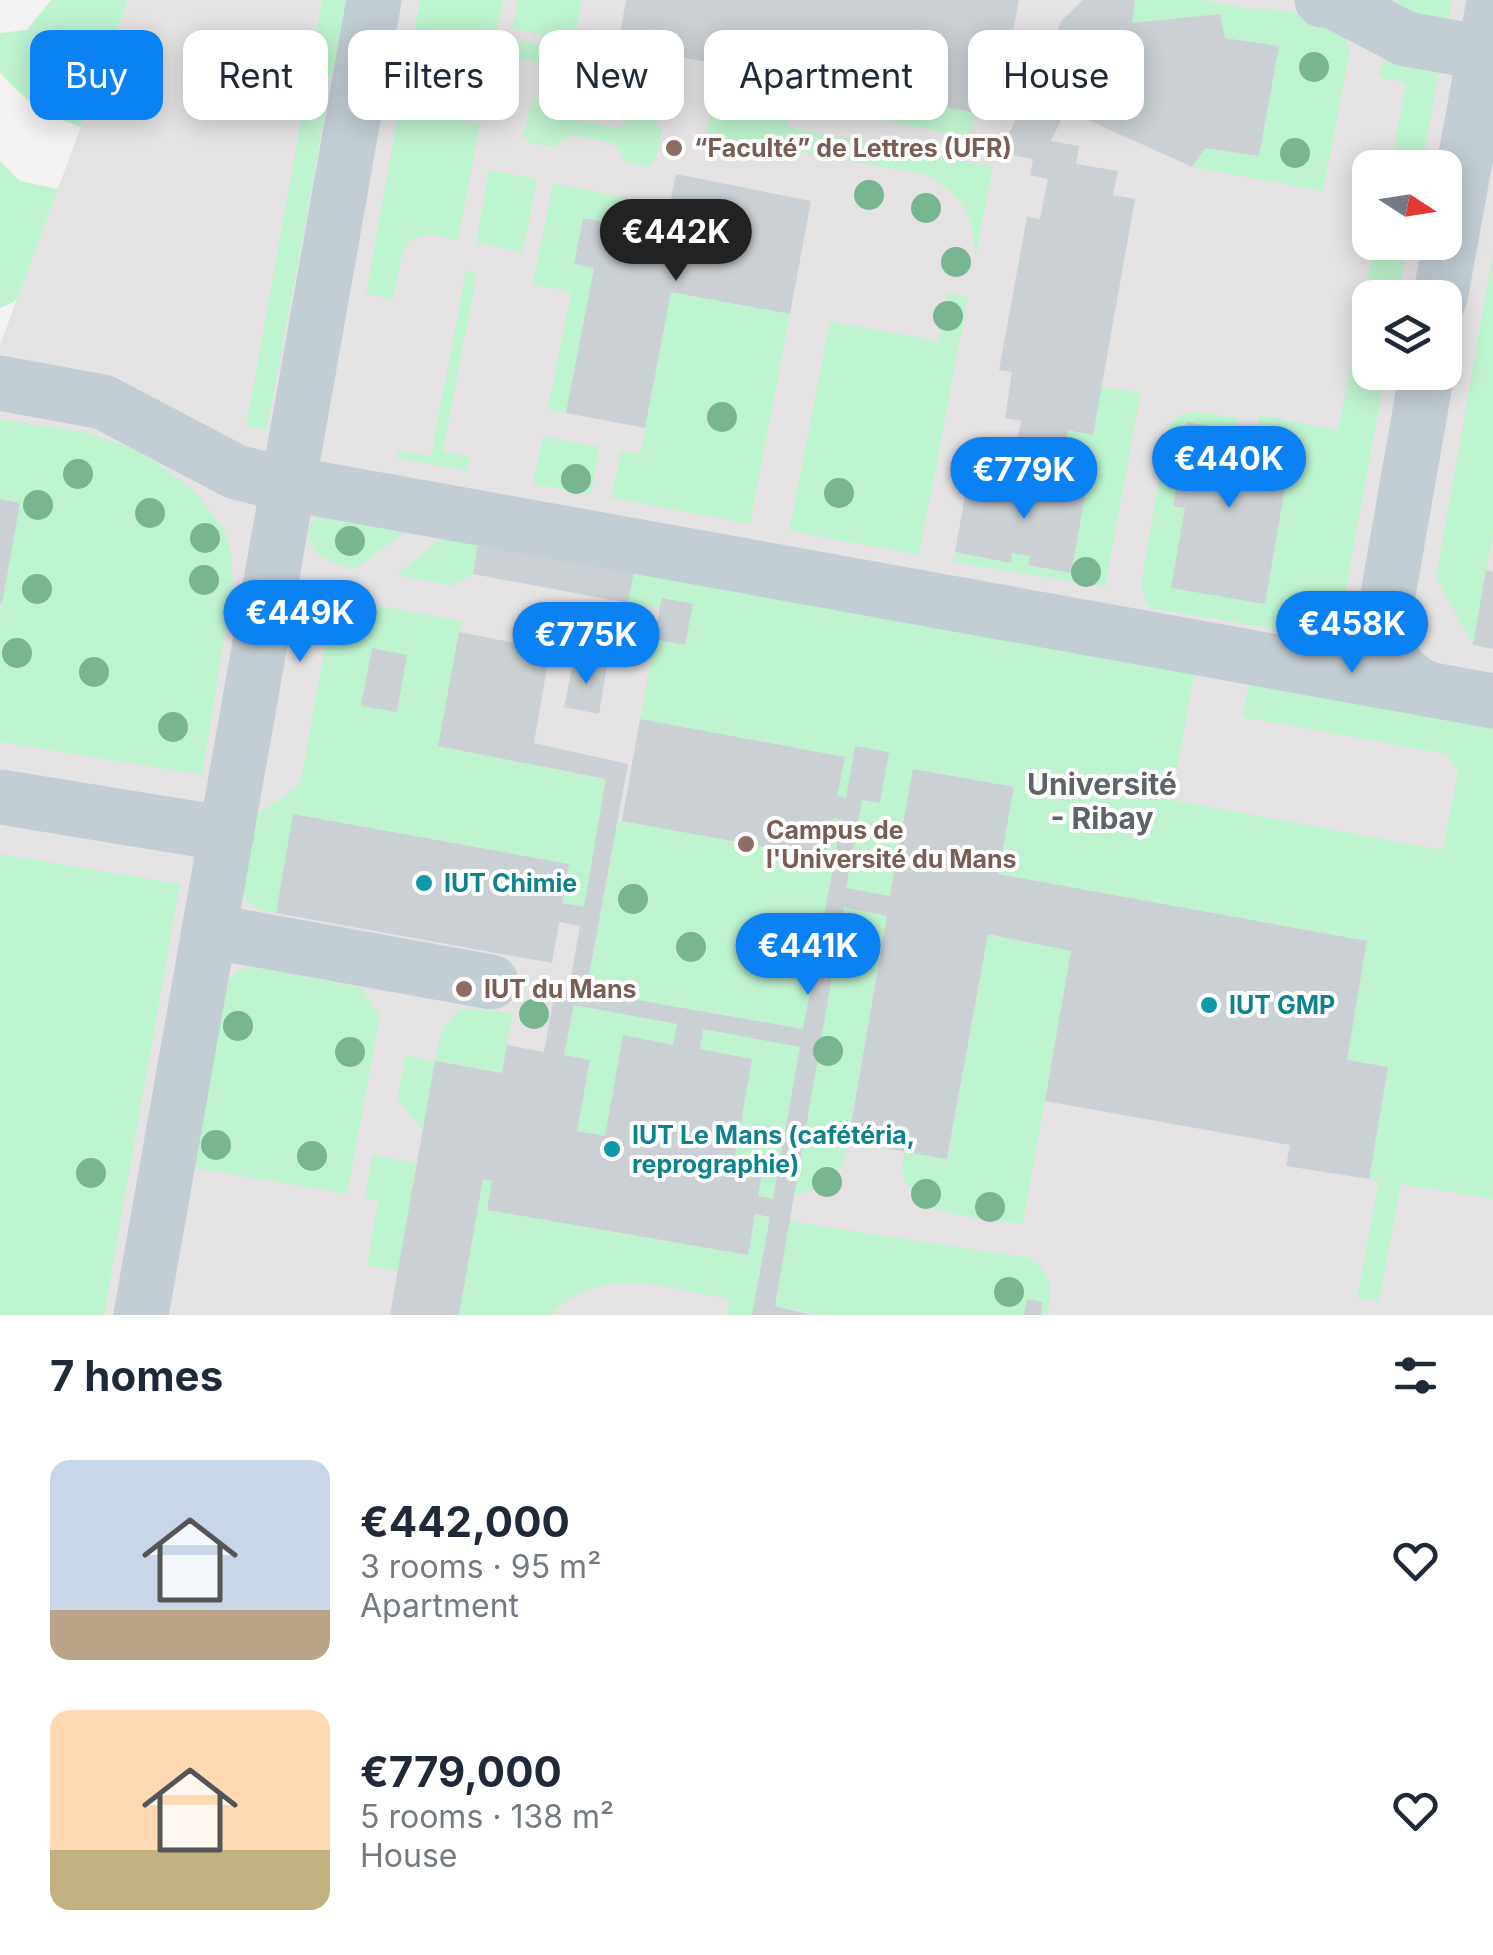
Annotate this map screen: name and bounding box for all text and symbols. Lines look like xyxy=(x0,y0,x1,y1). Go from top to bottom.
chip: Buy xyxy=(30,30,163,120)
chip: Rent xyxy=(183,30,328,120)
chip: Filters xyxy=(348,30,519,120)
chip: New xyxy=(539,30,684,120)
chip: Apartment xyxy=(704,30,948,120)
chip: House xyxy=(968,30,1144,120)
place label: “Faculté” de Lettres (UFR) xyxy=(694,133,1012,163)
marker: “Faculté” de Lettres (UFR) xyxy=(663,137,685,159)
north arrow xyxy=(1352,150,1462,260)
map controls xyxy=(1352,150,1462,390)
pin: €442K xyxy=(606,199,746,284)
text: €442K xyxy=(622,212,730,251)
button: layers xyxy=(1352,280,1462,390)
pin: €440K xyxy=(1159,426,1299,511)
pin: €779K xyxy=(954,437,1094,522)
text: €440K xyxy=(1174,439,1284,478)
text: €779K xyxy=(972,450,1076,489)
pin: €449K xyxy=(230,580,370,665)
pin: €458K xyxy=(1282,591,1422,676)
text: €449K xyxy=(246,593,354,632)
pin: €775K xyxy=(516,602,656,687)
text: €458K xyxy=(1298,604,1406,643)
text: €775K xyxy=(535,615,637,654)
district label: Université - Ribay xyxy=(1027,766,1177,836)
place label: Campus de l'Université du Mans xyxy=(766,815,1017,874)
marker: Campus de l'Université du Mans xyxy=(735,833,757,855)
place label: IUT Chimie xyxy=(444,868,577,898)
marker: IUT Chimie xyxy=(413,872,435,894)
pin: €441K xyxy=(738,913,878,998)
text: €441K xyxy=(758,926,858,965)
place label: IUT du Mans xyxy=(484,974,637,1004)
marker: IUT du Mans xyxy=(453,978,475,1000)
place label: IUT GMP xyxy=(1229,990,1335,1020)
marker: IUT GMP xyxy=(1198,994,1220,1016)
place label: IUT Le Mans (cafétéria, reprographie) xyxy=(632,1120,915,1179)
marker: IUT Le Mans (cafétéria, reprographie) xyxy=(601,1138,623,1160)
icon: filters xyxy=(1388,1348,1443,1403)
text: 7 homes xyxy=(50,1350,223,1401)
text: €442,000 xyxy=(360,1496,570,1547)
icon: home xyxy=(130,1500,250,1620)
icon: heart xyxy=(1388,1533,1443,1588)
text: 3 rooms · 95 m² xyxy=(360,1547,601,1586)
text: Apartment xyxy=(360,1586,519,1625)
text: €779,000 xyxy=(360,1746,562,1797)
icon: home xyxy=(130,1750,250,1870)
icon: heart xyxy=(1388,1783,1443,1838)
text: 5 rooms · 138 m² xyxy=(360,1797,614,1836)
text: House xyxy=(360,1836,457,1875)

